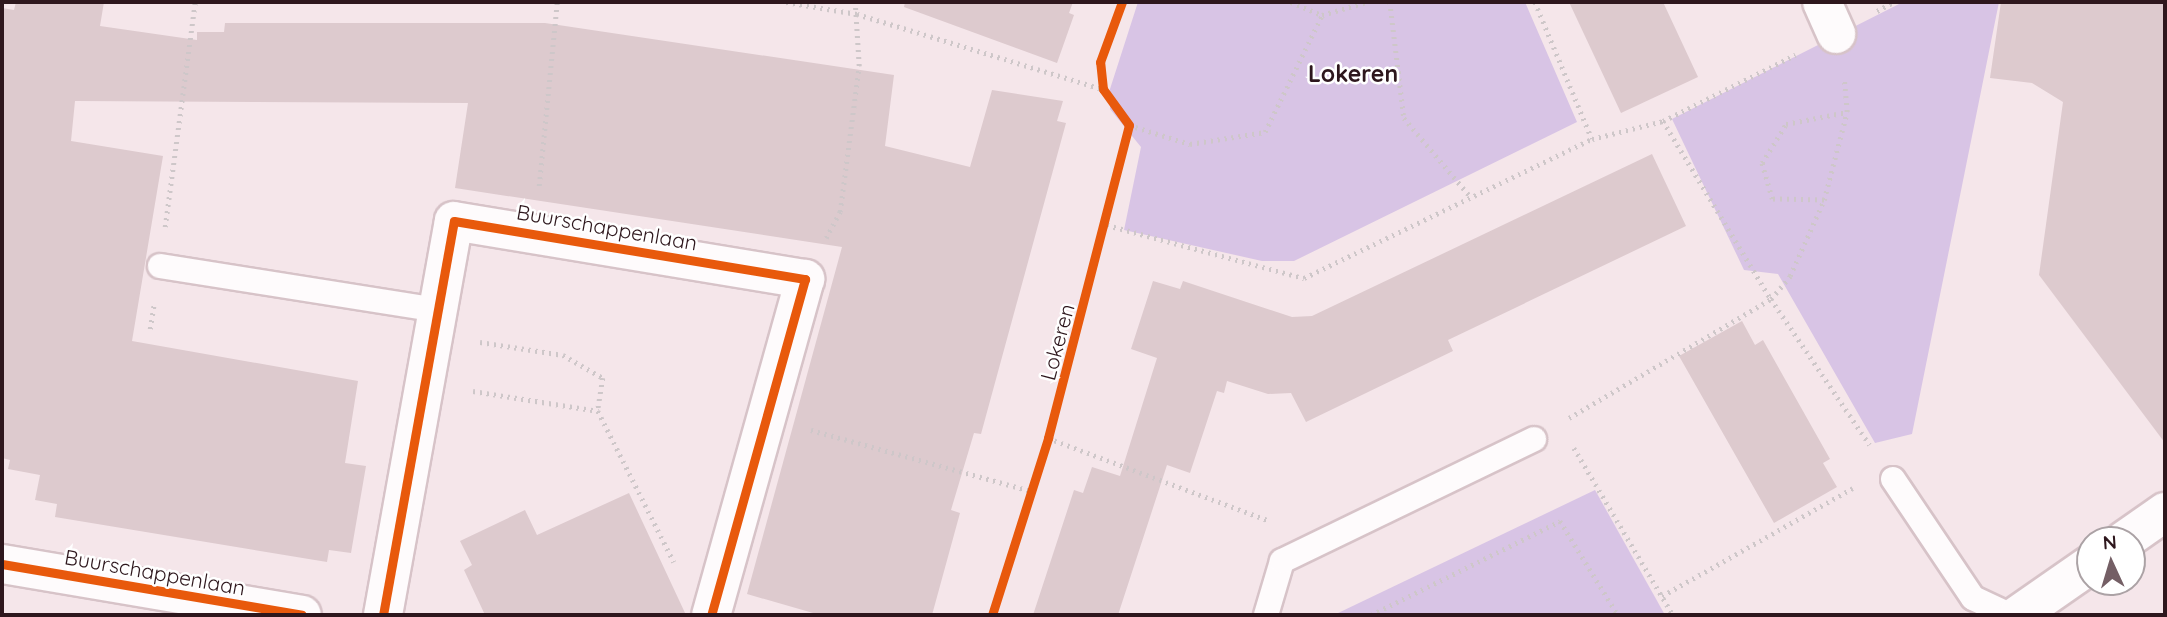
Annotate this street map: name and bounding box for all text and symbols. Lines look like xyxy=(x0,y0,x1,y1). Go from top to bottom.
district label: Lokeren xyxy=(1308,60,1398,88)
street label: Buurschappenlaan xyxy=(515,199,699,255)
street label: Lokeren xyxy=(1035,301,1079,383)
north arrow xyxy=(2076,526,2146,596)
text: N xyxy=(2102,530,2117,555)
street label: Buurschappenlaan xyxy=(63,544,247,600)

